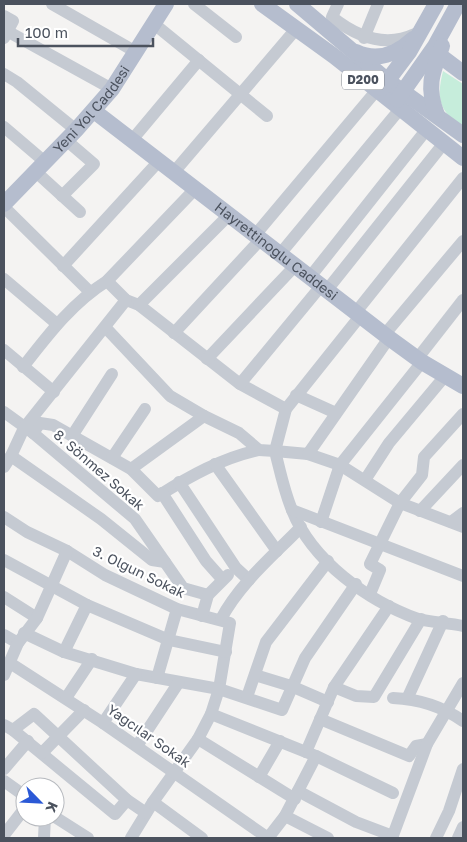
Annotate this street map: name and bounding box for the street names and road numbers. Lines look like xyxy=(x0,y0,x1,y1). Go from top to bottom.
street label: Yeni Yol Caddesi xyxy=(49,62,133,157)
road number: D200 xyxy=(342,70,384,90)
street label: Hayrettinoğlu Caddesi xyxy=(212,198,341,304)
street label: 8. Sönmez Sokak xyxy=(51,426,148,514)
street label: 3. Olgun Sokak xyxy=(90,542,188,601)
street label: Yağcılar Sokak xyxy=(104,701,194,771)

